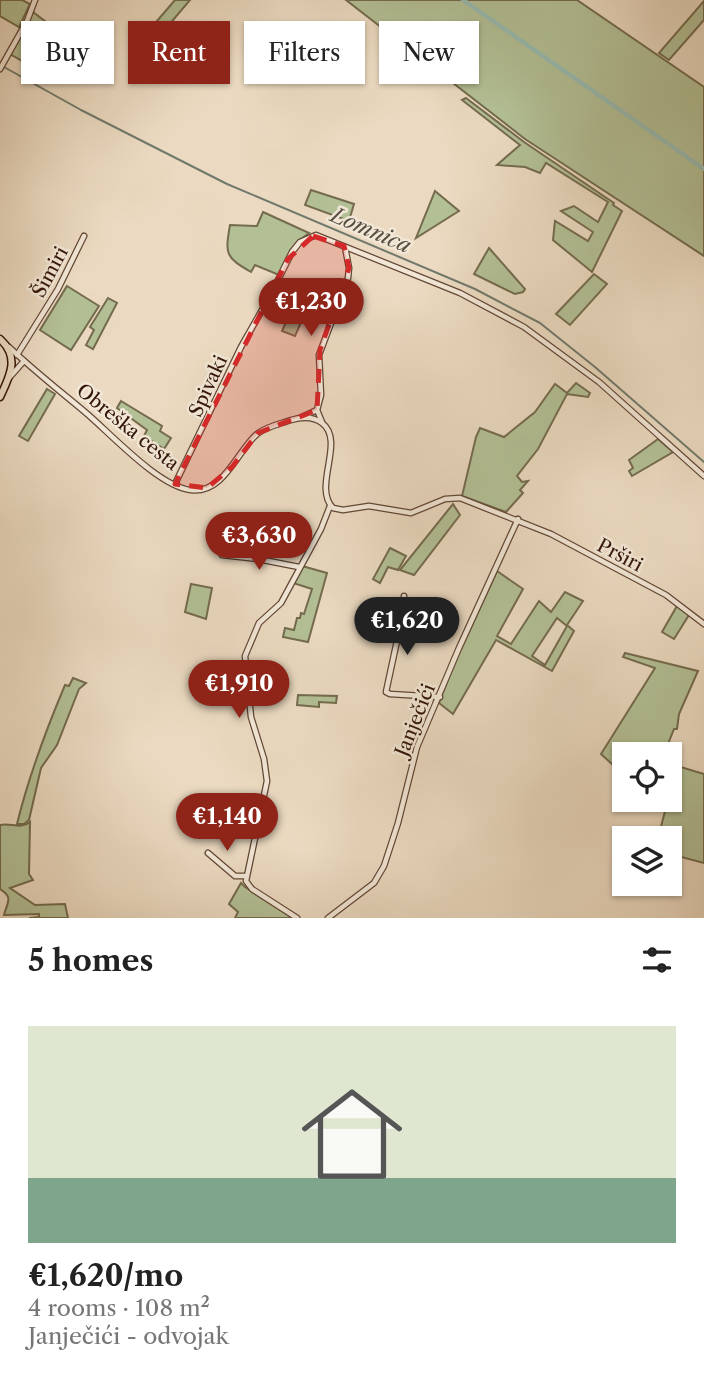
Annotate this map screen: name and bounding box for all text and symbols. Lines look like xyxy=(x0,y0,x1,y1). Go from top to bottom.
chip: Buy xyxy=(21,21,114,84)
chip: Rent xyxy=(128,21,230,84)
chip: Filters xyxy=(244,21,365,84)
chip: New xyxy=(379,21,479,84)
water label: Lomnica xyxy=(325,201,415,258)
street label: Šimiri xyxy=(26,242,73,301)
pin: €1,230 xyxy=(254,278,368,338)
text: €1,230 xyxy=(275,287,347,315)
street label: Spivaki xyxy=(184,351,232,420)
street label: Obreška cesta xyxy=(72,379,184,475)
pin: €3,630 xyxy=(202,512,316,572)
text: €3,630 xyxy=(221,521,297,549)
street label: Prširi xyxy=(593,533,647,577)
pin: €1,620 xyxy=(350,598,464,657)
text: €1,620 xyxy=(370,606,444,634)
pin: €1,910 xyxy=(182,660,296,720)
text: €1,910 xyxy=(204,669,274,697)
street label: Janječići xyxy=(389,680,440,762)
map controls xyxy=(612,742,682,896)
button: locate xyxy=(612,742,682,812)
pin: €1,140 xyxy=(170,794,284,853)
text: €1,140 xyxy=(192,802,262,830)
button: layers xyxy=(612,826,682,896)
icon: filters xyxy=(638,941,676,979)
text: 5 homes xyxy=(28,942,153,979)
icon: home xyxy=(289,1071,415,1197)
text: €1,620/mo xyxy=(28,1257,183,1294)
text: 4 rooms · 108 m² xyxy=(28,1294,210,1322)
text: Janječići - odvojak xyxy=(28,1322,229,1350)

